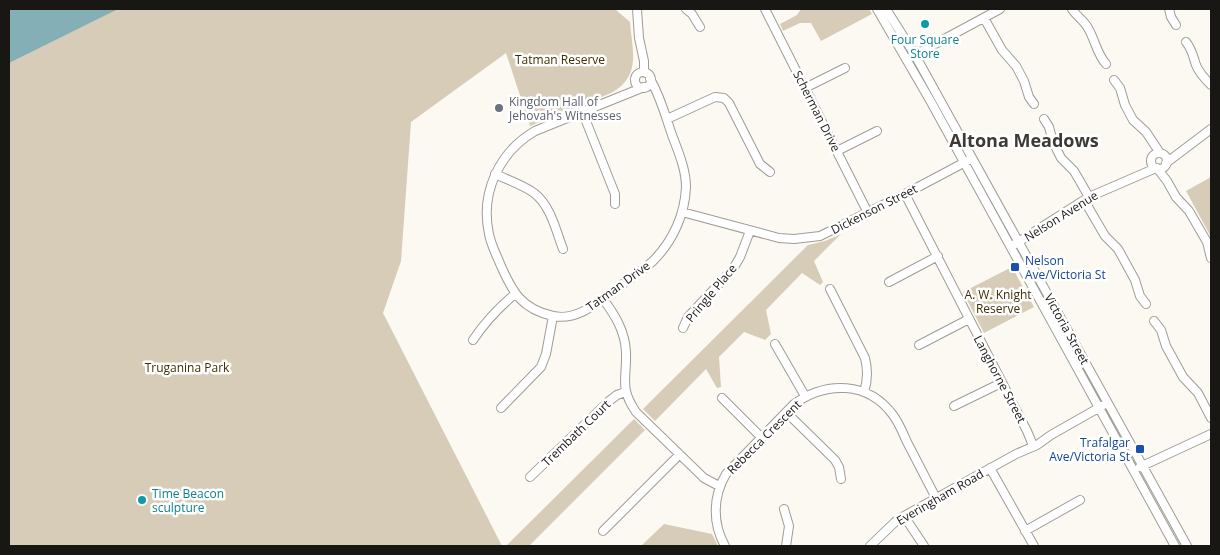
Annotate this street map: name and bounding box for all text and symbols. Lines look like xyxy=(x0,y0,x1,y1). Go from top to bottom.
marker: Four Square Store xyxy=(919,18,931,30)
place label: Four Square Store xyxy=(891,31,959,62)
park label: Tatman Reserve xyxy=(515,51,605,68)
street label: Scherman Drive xyxy=(789,68,845,155)
place label: Kingdom Hall of Jehovah's Witnesses xyxy=(508,93,622,124)
marker: Kingdom Hall of Jehovah's Witnesses xyxy=(493,102,505,114)
district label: Altona Meadows xyxy=(949,128,1099,152)
street label: Dickenson Street xyxy=(828,180,920,238)
street label: Nelson Avenue xyxy=(1021,186,1101,245)
place label: Nelson Ave/Victoria St xyxy=(1025,252,1106,283)
street label: Tatman Drive xyxy=(583,257,654,315)
street label: Pringle Place xyxy=(682,260,741,326)
marker: Nelson Ave/Victoria St xyxy=(1009,261,1021,273)
park label: A. W. Knight Reserve xyxy=(964,286,1032,317)
street label: Victoria Street xyxy=(1040,290,1094,368)
street label: Langhorne Street xyxy=(970,332,1030,426)
park label: Truganina Park xyxy=(145,359,230,376)
street label: Trembath Court xyxy=(538,396,614,470)
street label: Rebecca Crescent xyxy=(723,396,805,478)
place label: Trafalgar Ave/Victoria St xyxy=(1049,434,1130,465)
marker: Trafalgar Ave/Victoria St xyxy=(1134,443,1146,455)
street label: Everingham Road xyxy=(893,465,987,529)
place label: Time Beacon sculpture xyxy=(152,485,224,516)
marker: Time Beacon sculpture xyxy=(136,494,148,506)

